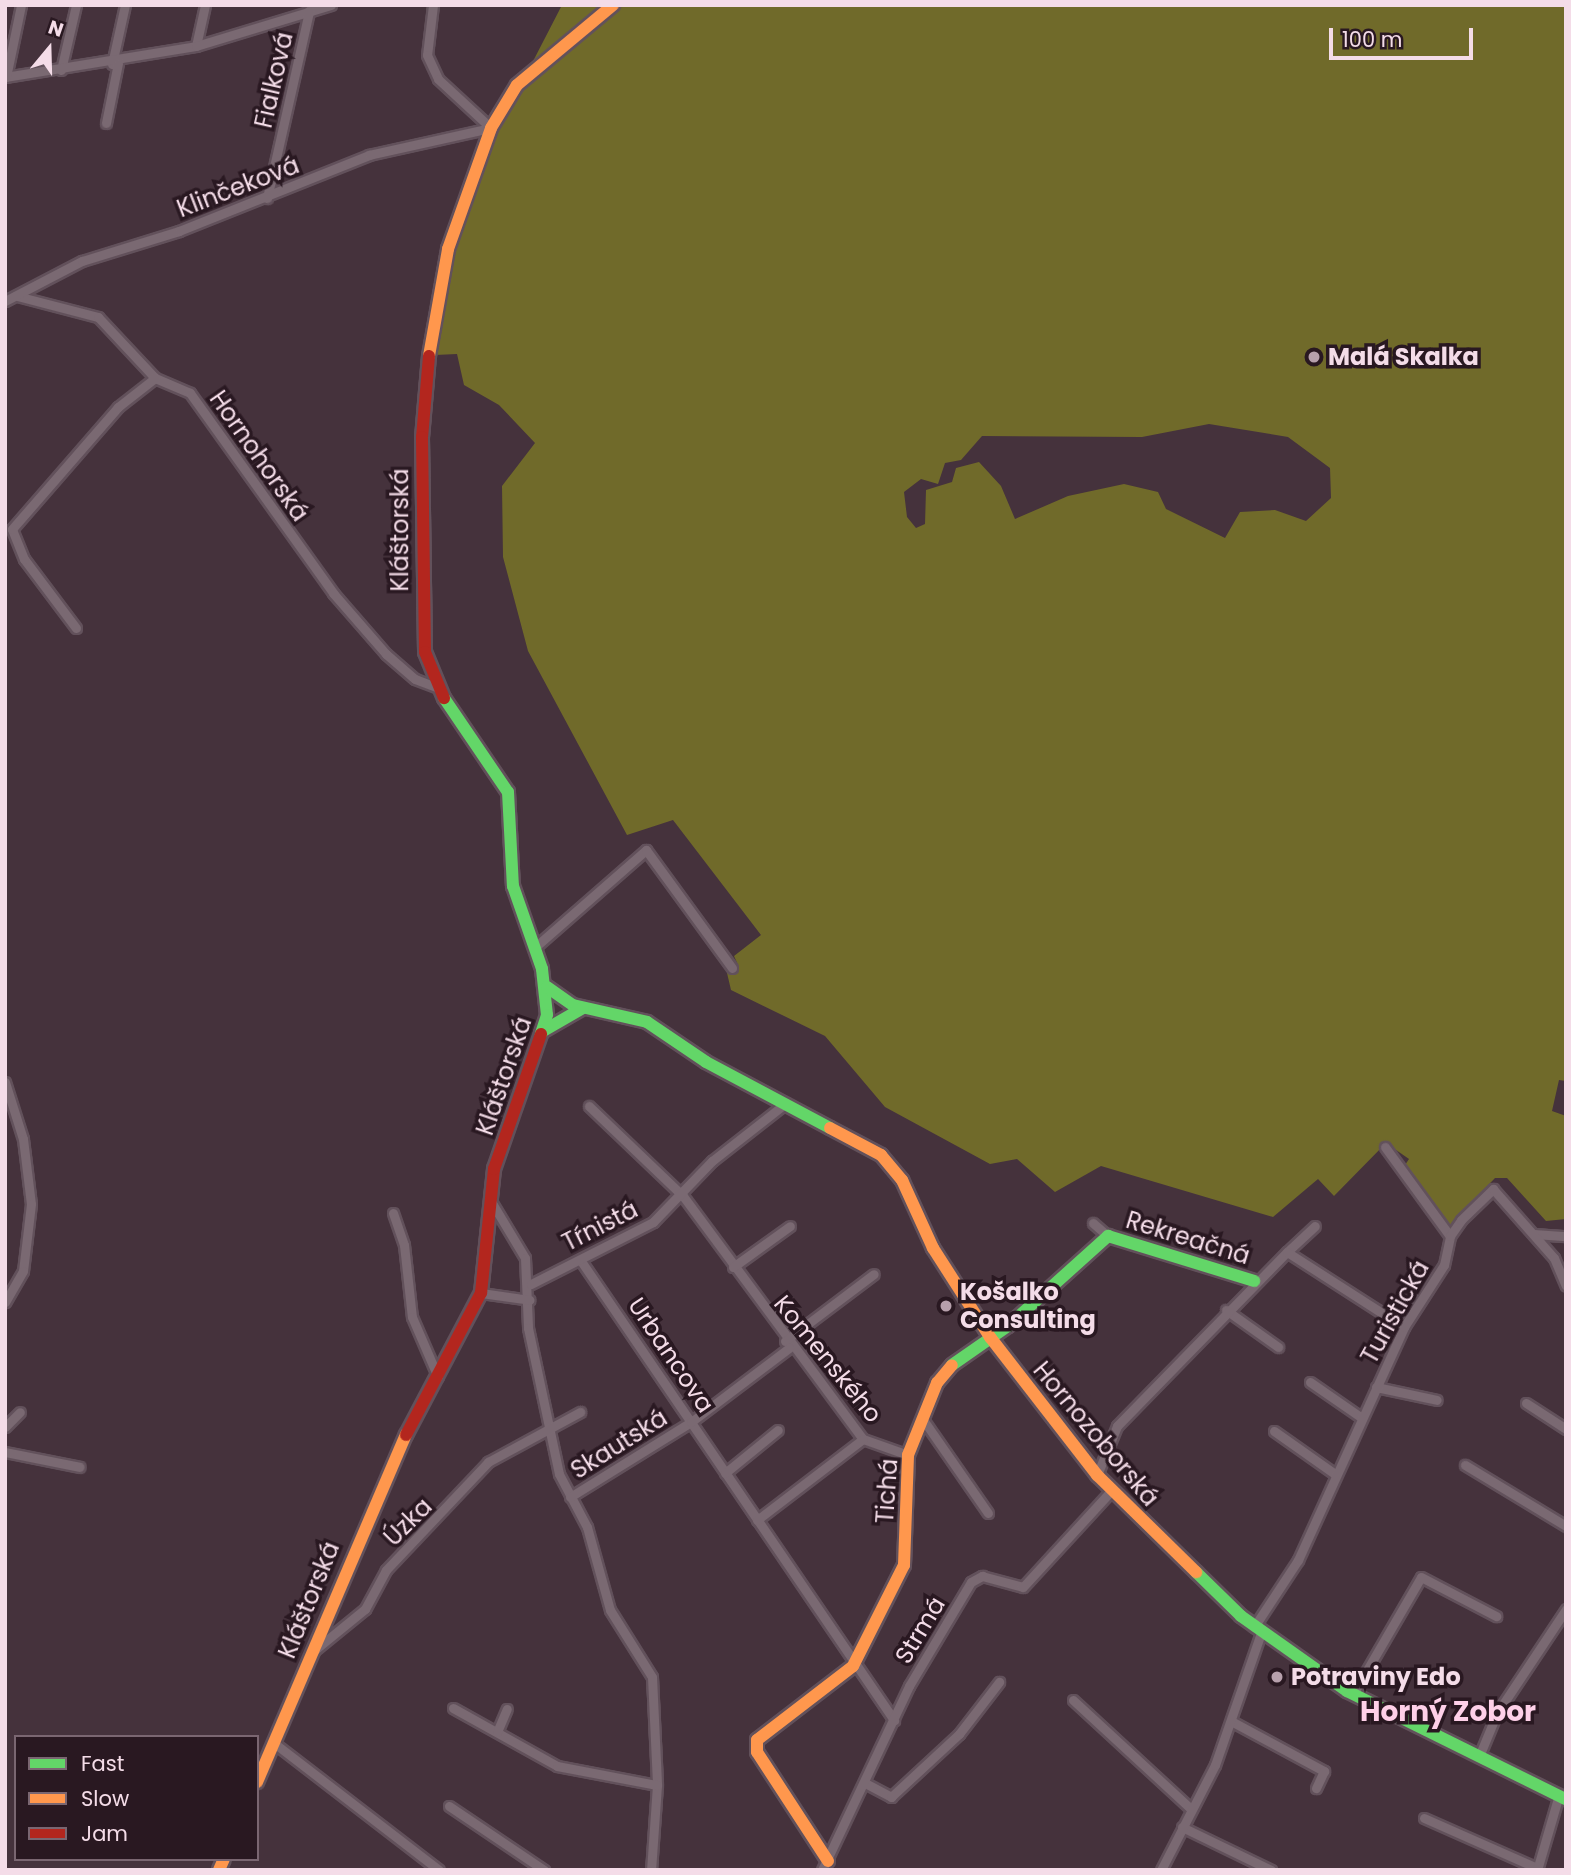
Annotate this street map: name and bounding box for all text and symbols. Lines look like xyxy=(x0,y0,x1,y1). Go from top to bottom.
north arrow xyxy=(14,14,84,84)
text: N xyxy=(45,14,67,44)
scale bar xyxy=(1333,14,1476,58)
text: 100 m xyxy=(1342,25,1402,54)
street label: Fialková xyxy=(249,29,299,131)
street label: Klinčeková xyxy=(173,151,303,223)
place label: Malá Skalka xyxy=(1328,343,1479,371)
marker: Malá Skalka xyxy=(1306,349,1322,365)
street label: Hornohorská xyxy=(203,385,315,527)
street label: Kláštorská xyxy=(386,468,414,592)
street label: Kláštorská xyxy=(470,1013,538,1139)
street label: Tŕnistá xyxy=(558,1195,642,1257)
street label: Rekreačná xyxy=(1123,1206,1253,1270)
street label: Turistická xyxy=(1355,1255,1435,1369)
place label: Košalko Consulting xyxy=(960,1278,1096,1334)
street label: Komenského xyxy=(768,1290,888,1428)
street label: Urbancova xyxy=(622,1292,720,1418)
marker: Košalko Consulting xyxy=(938,1298,954,1314)
street label: Hornozoborská xyxy=(1027,1356,1165,1512)
street label: Skautská xyxy=(566,1403,672,1485)
street label: Tichá xyxy=(870,1458,904,1524)
street label: Úzka xyxy=(378,1492,438,1552)
street label: Kláštorská xyxy=(273,1537,345,1663)
street label: Strmá xyxy=(889,1591,951,1669)
place label: Potraviny Edo xyxy=(1291,1663,1461,1691)
marker: Potraviny Edo xyxy=(1269,1669,1285,1685)
district label: Horný Zobor xyxy=(1360,1695,1536,1729)
legend xyxy=(14,1735,259,1861)
text: Fast xyxy=(81,1749,124,1778)
text: Slow xyxy=(81,1784,129,1813)
text: Jam xyxy=(81,1819,128,1848)

